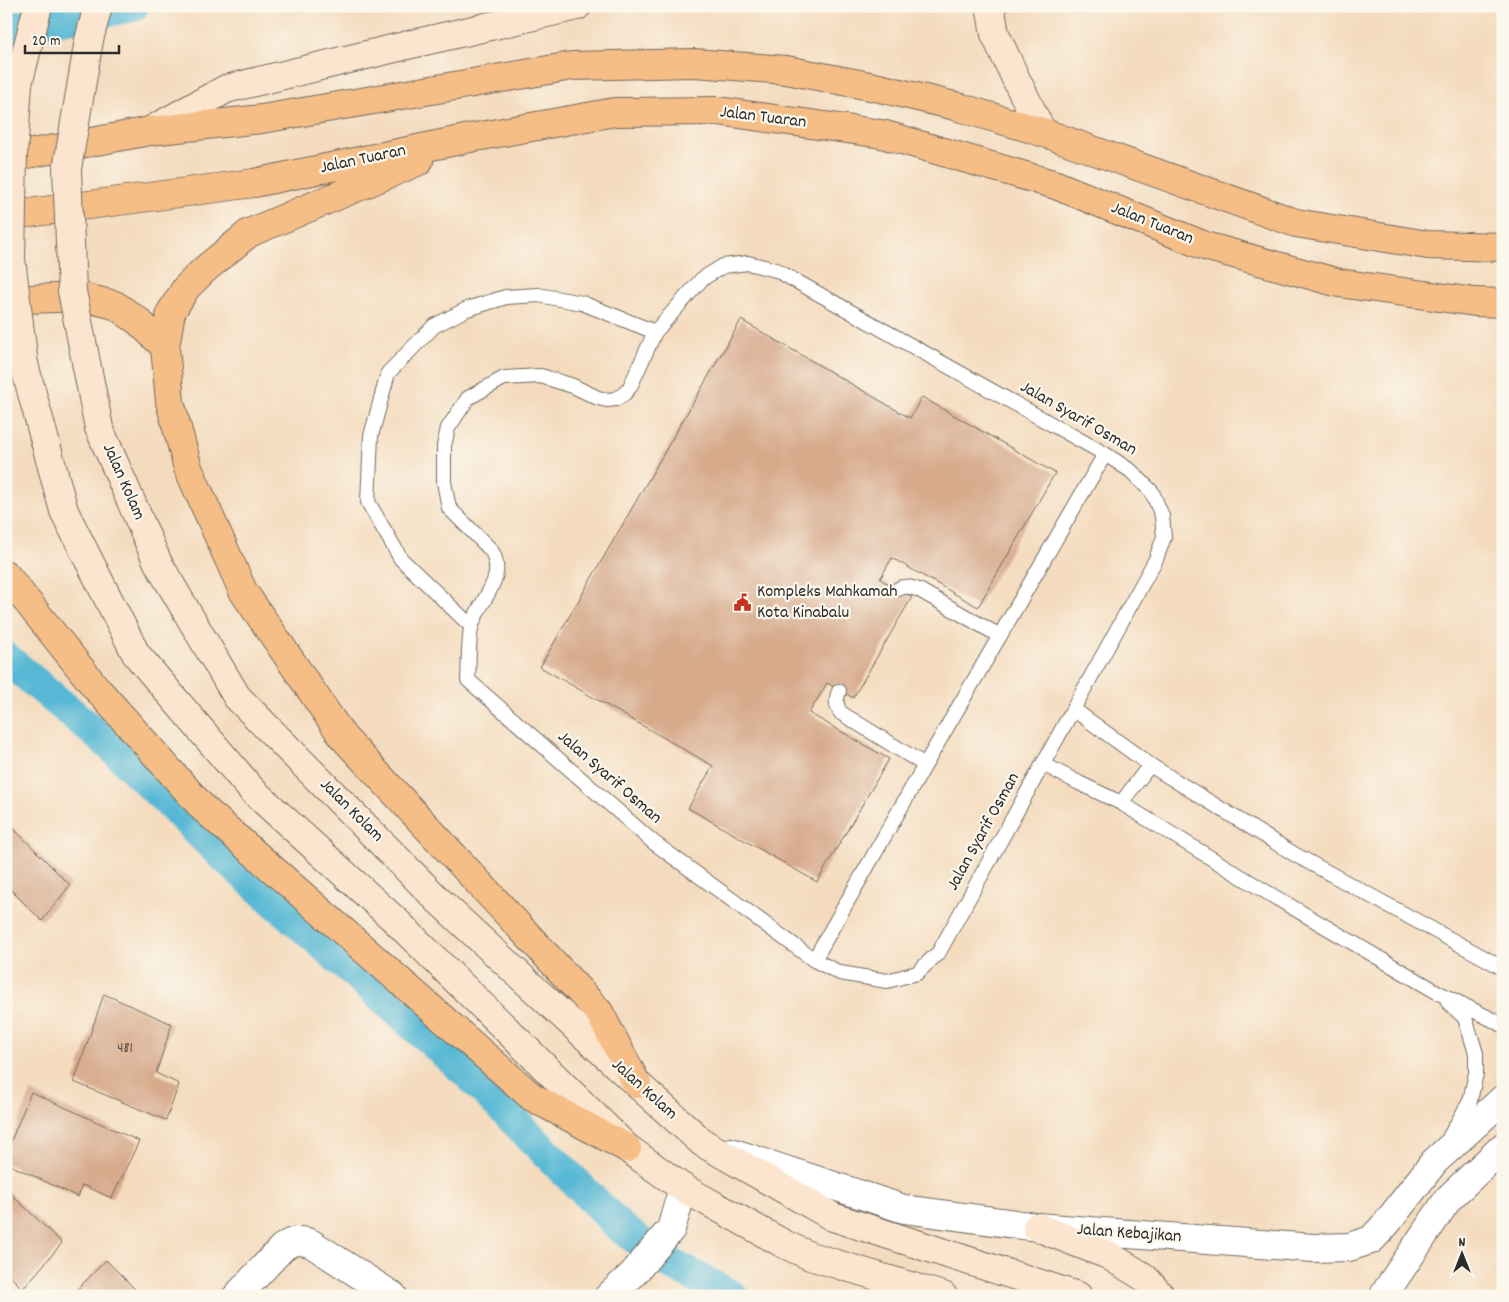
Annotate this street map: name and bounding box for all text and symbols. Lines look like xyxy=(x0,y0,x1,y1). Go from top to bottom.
scale bar xyxy=(25,22,119,54)
text: 20 m xyxy=(32,31,60,53)
street label: Jalan Tuaran xyxy=(718,100,808,136)
street label: Jalan Tuaran xyxy=(318,139,408,181)
street label: Jalan Tuaran xyxy=(1107,196,1197,252)
street label: Jalan Syarif Osman xyxy=(1015,375,1141,463)
street label: Jalan Kolam xyxy=(95,440,151,524)
place label: Kompleks Mahkamah Kota Kinabalu xyxy=(757,580,897,626)
public building icon: Kompleks Mahkamah Kota Kinabalu xyxy=(733,592,753,612)
street label: Jalan Syarif Osman xyxy=(551,725,667,831)
street label: Jalan Syarif Osman xyxy=(941,769,1027,895)
street label: Jalan Kolam xyxy=(313,773,389,849)
house number: 481 xyxy=(117,1038,133,1060)
street label: Jalan Kolam xyxy=(605,1053,683,1127)
street label: Jalan Kebajikan xyxy=(1076,1218,1182,1250)
north arrow xyxy=(1436,1230,1486,1280)
text: N xyxy=(1459,1233,1466,1253)

